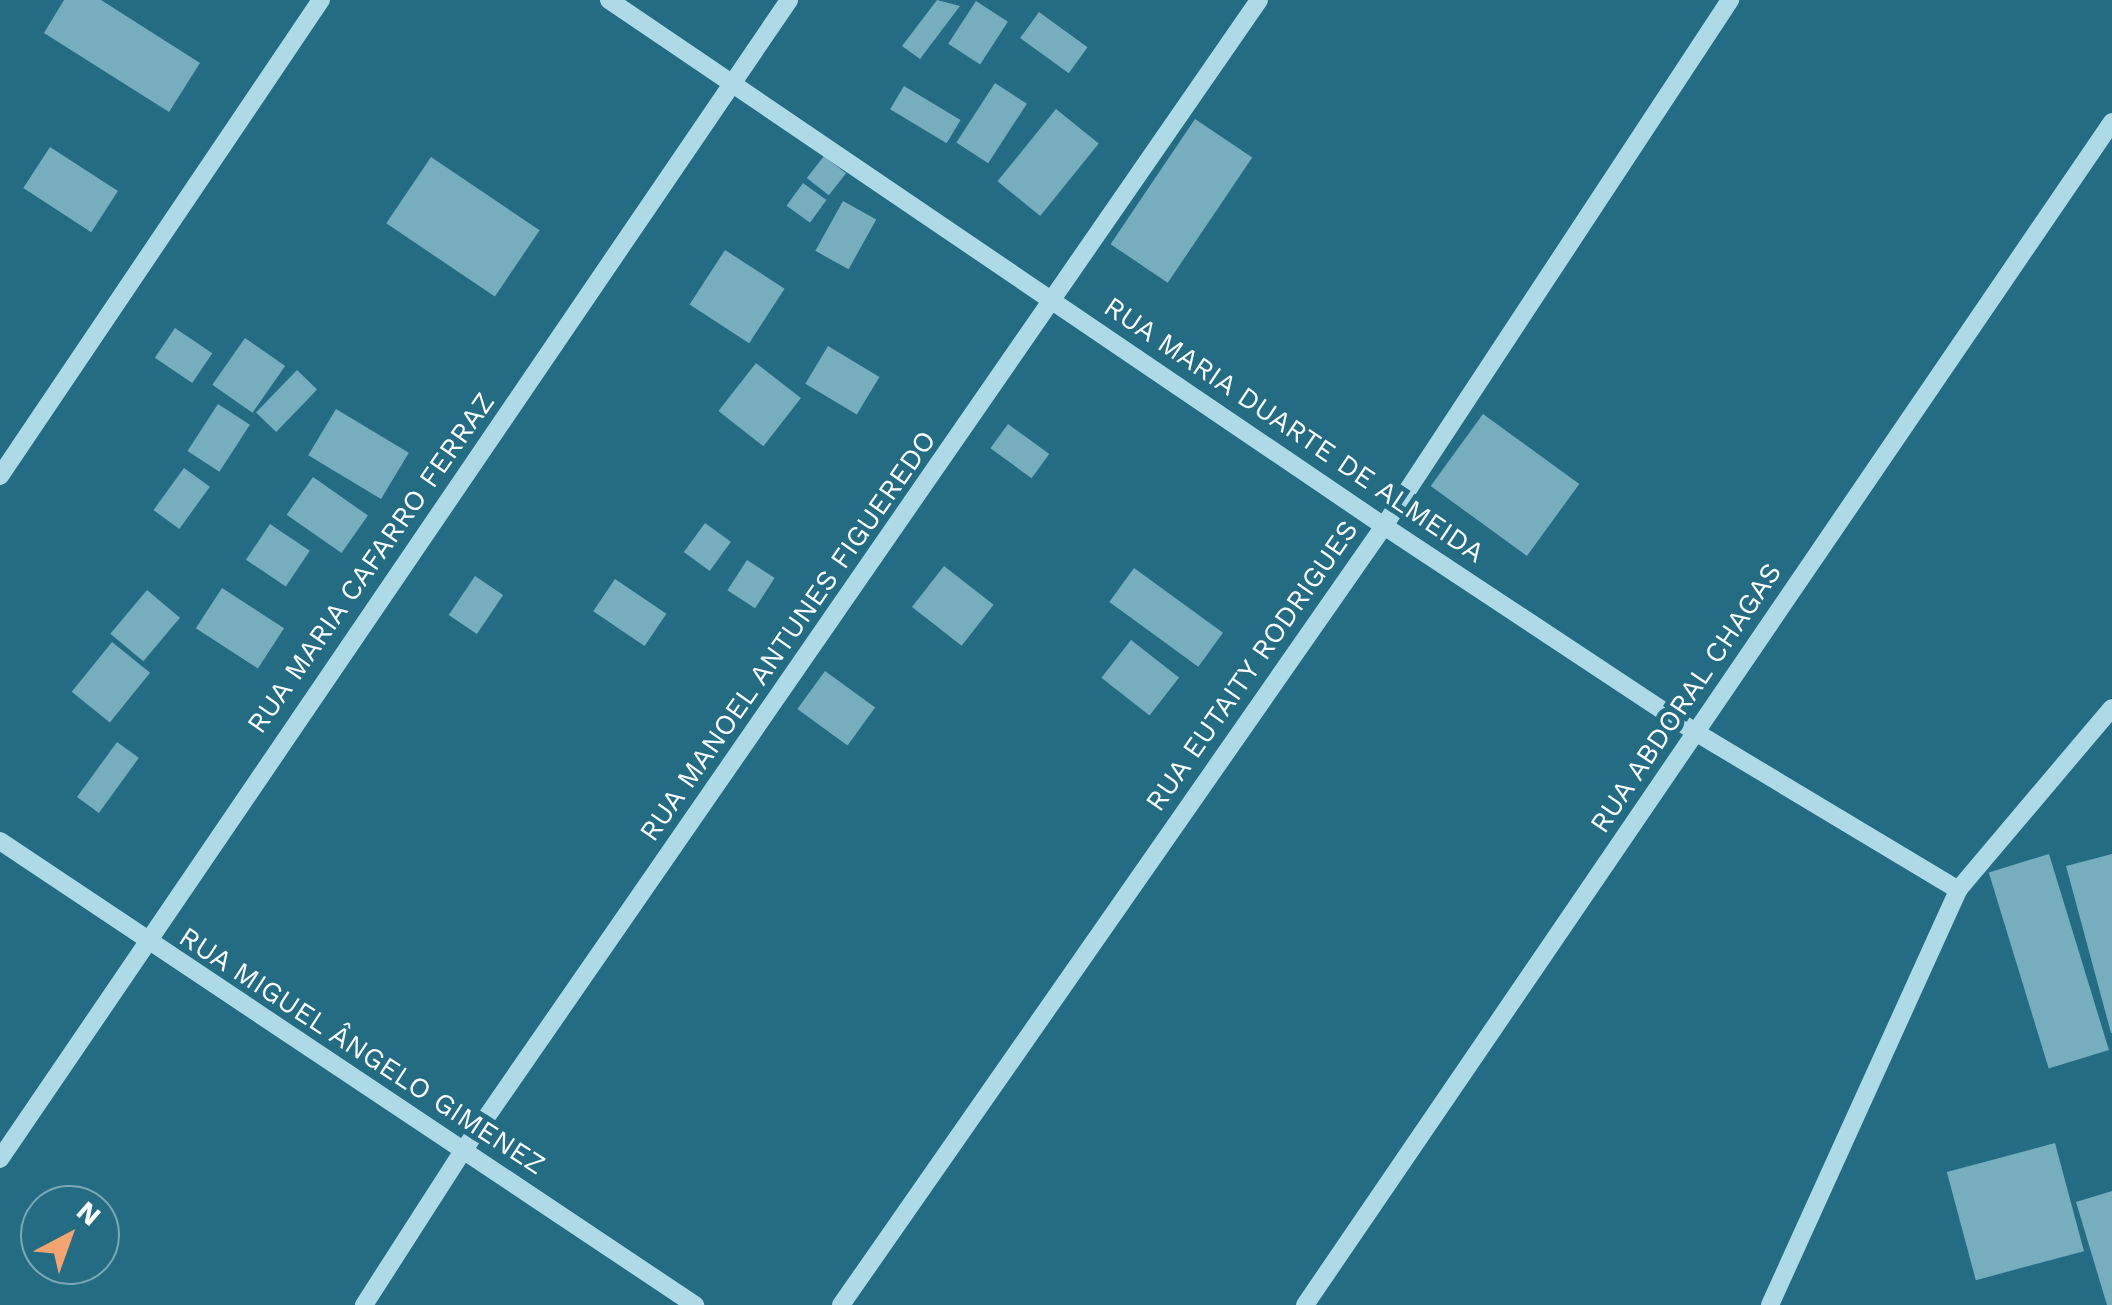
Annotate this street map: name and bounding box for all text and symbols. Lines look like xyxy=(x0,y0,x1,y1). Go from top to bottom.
street label: RUA MARIA DUARTE DE ALMEIDA xyxy=(1096,289,1492,571)
street label: RUA MARIA CAFARRO FERRAZ xyxy=(240,385,502,741)
street label: RUA MANOEL ANTUNES FIGUEREDO xyxy=(632,423,944,849)
street label: RUA EUTAITY RODRIGUES xyxy=(1138,513,1366,819)
street label: RUA ABDORAL CHAGAS xyxy=(1582,555,1790,841)
street label: RUA MIGUEL ÂNGELO GIMENEZ xyxy=(172,919,552,1183)
north arrow xyxy=(20,1185,120,1285)
text: N xyxy=(70,1194,107,1233)

